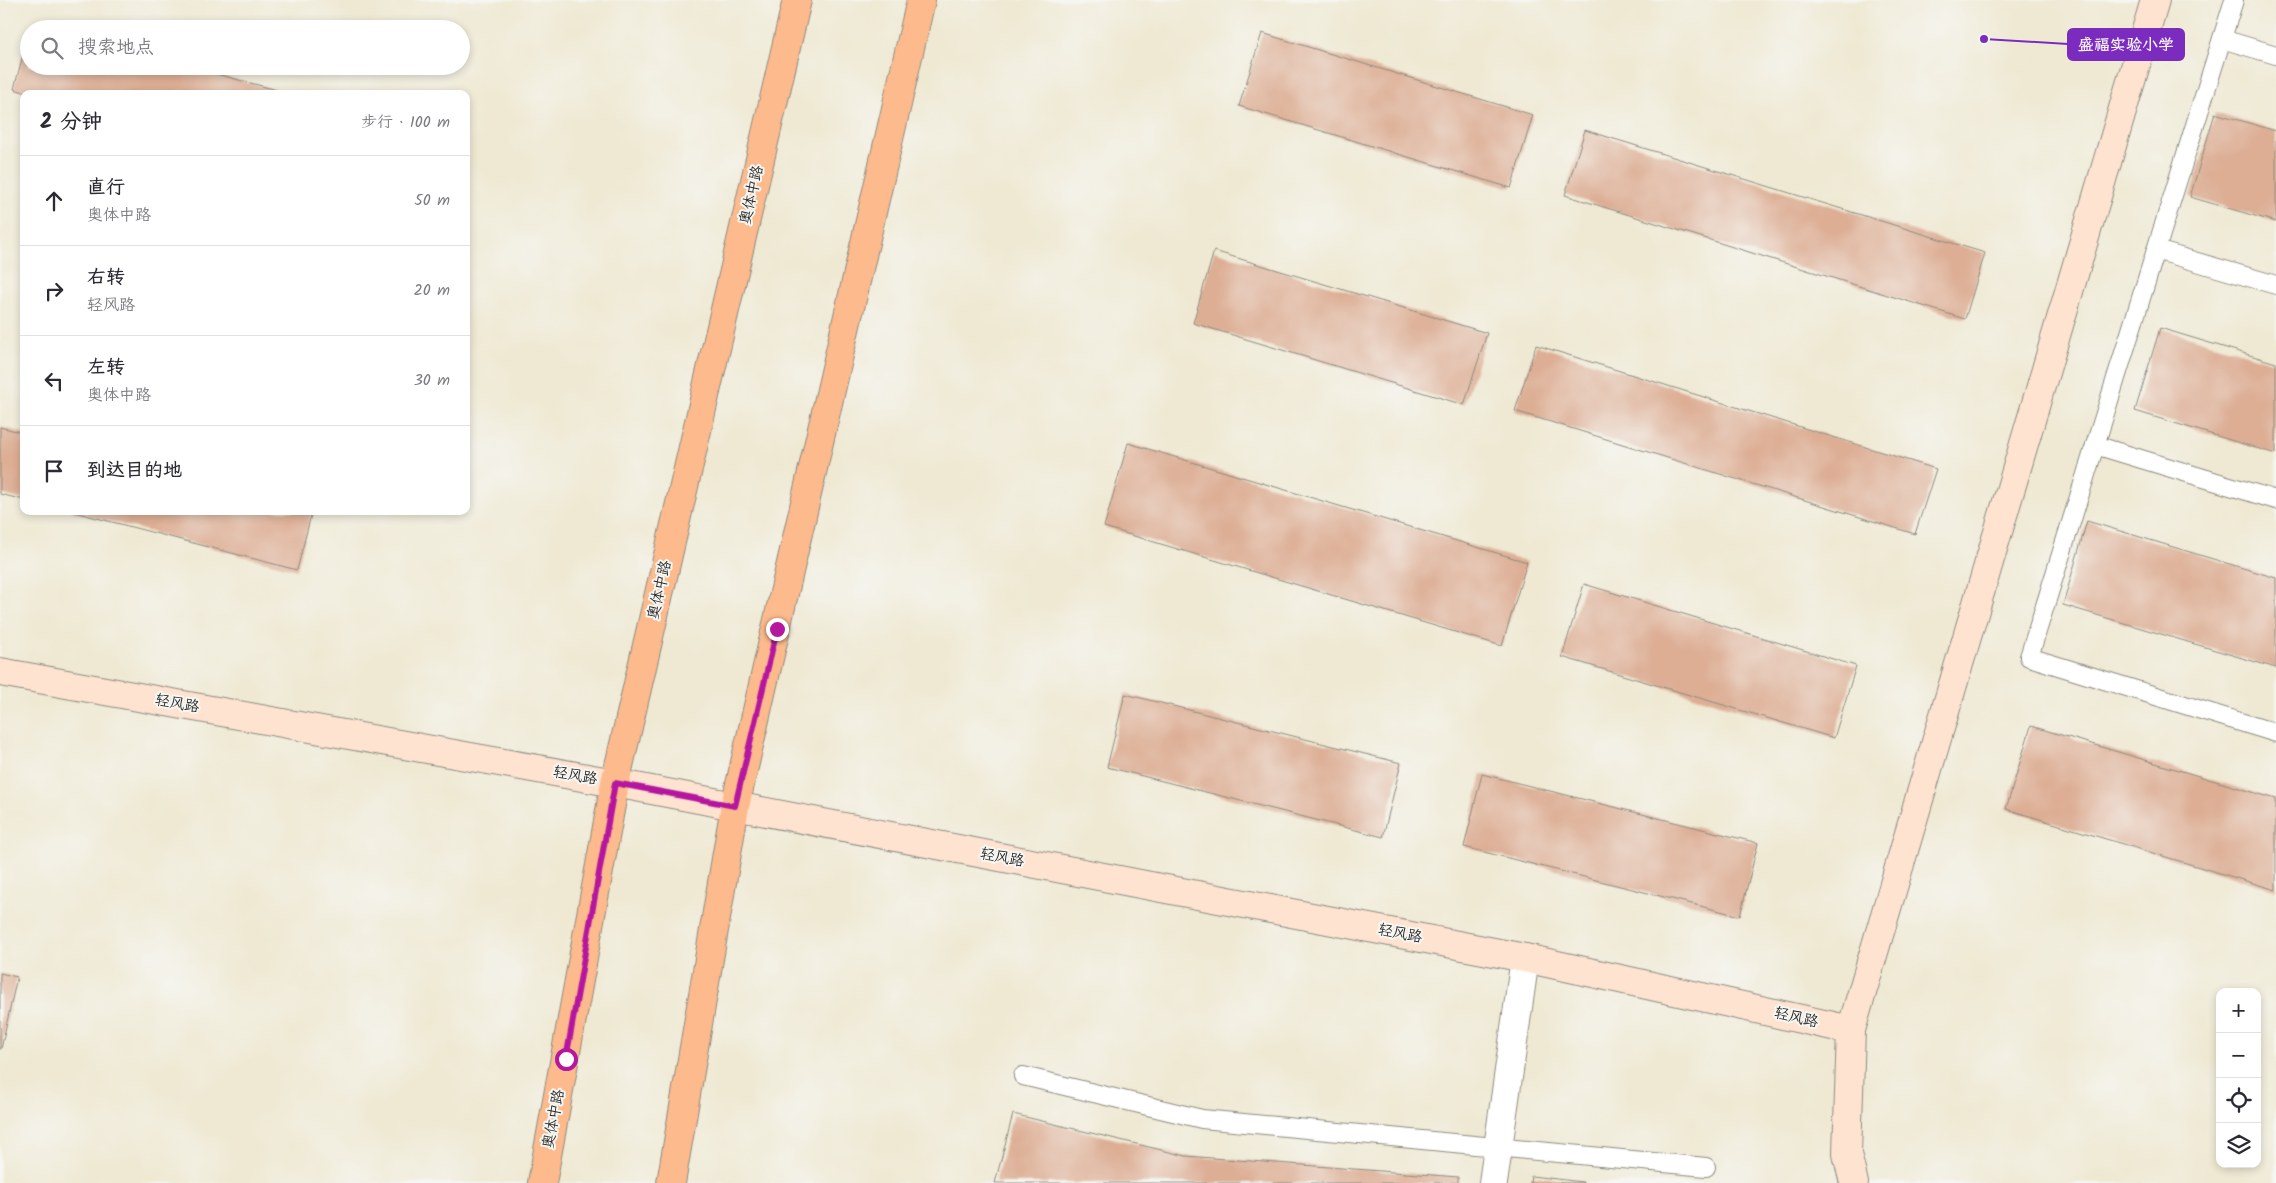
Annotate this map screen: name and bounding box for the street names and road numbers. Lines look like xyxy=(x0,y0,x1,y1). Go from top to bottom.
street label: 奥体中路 xyxy=(734,163,770,227)
street label: 奥体中路 xyxy=(642,558,678,622)
street label: 轻风路 xyxy=(153,688,201,720)
street label: 轻风路 xyxy=(551,760,599,792)
street label: 轻风路 xyxy=(978,842,1026,874)
street label: 轻风路 xyxy=(1376,918,1424,950)
street label: 轻风路 xyxy=(1771,1001,1821,1035)
street label: 奥体中路 xyxy=(536,1087,572,1151)

